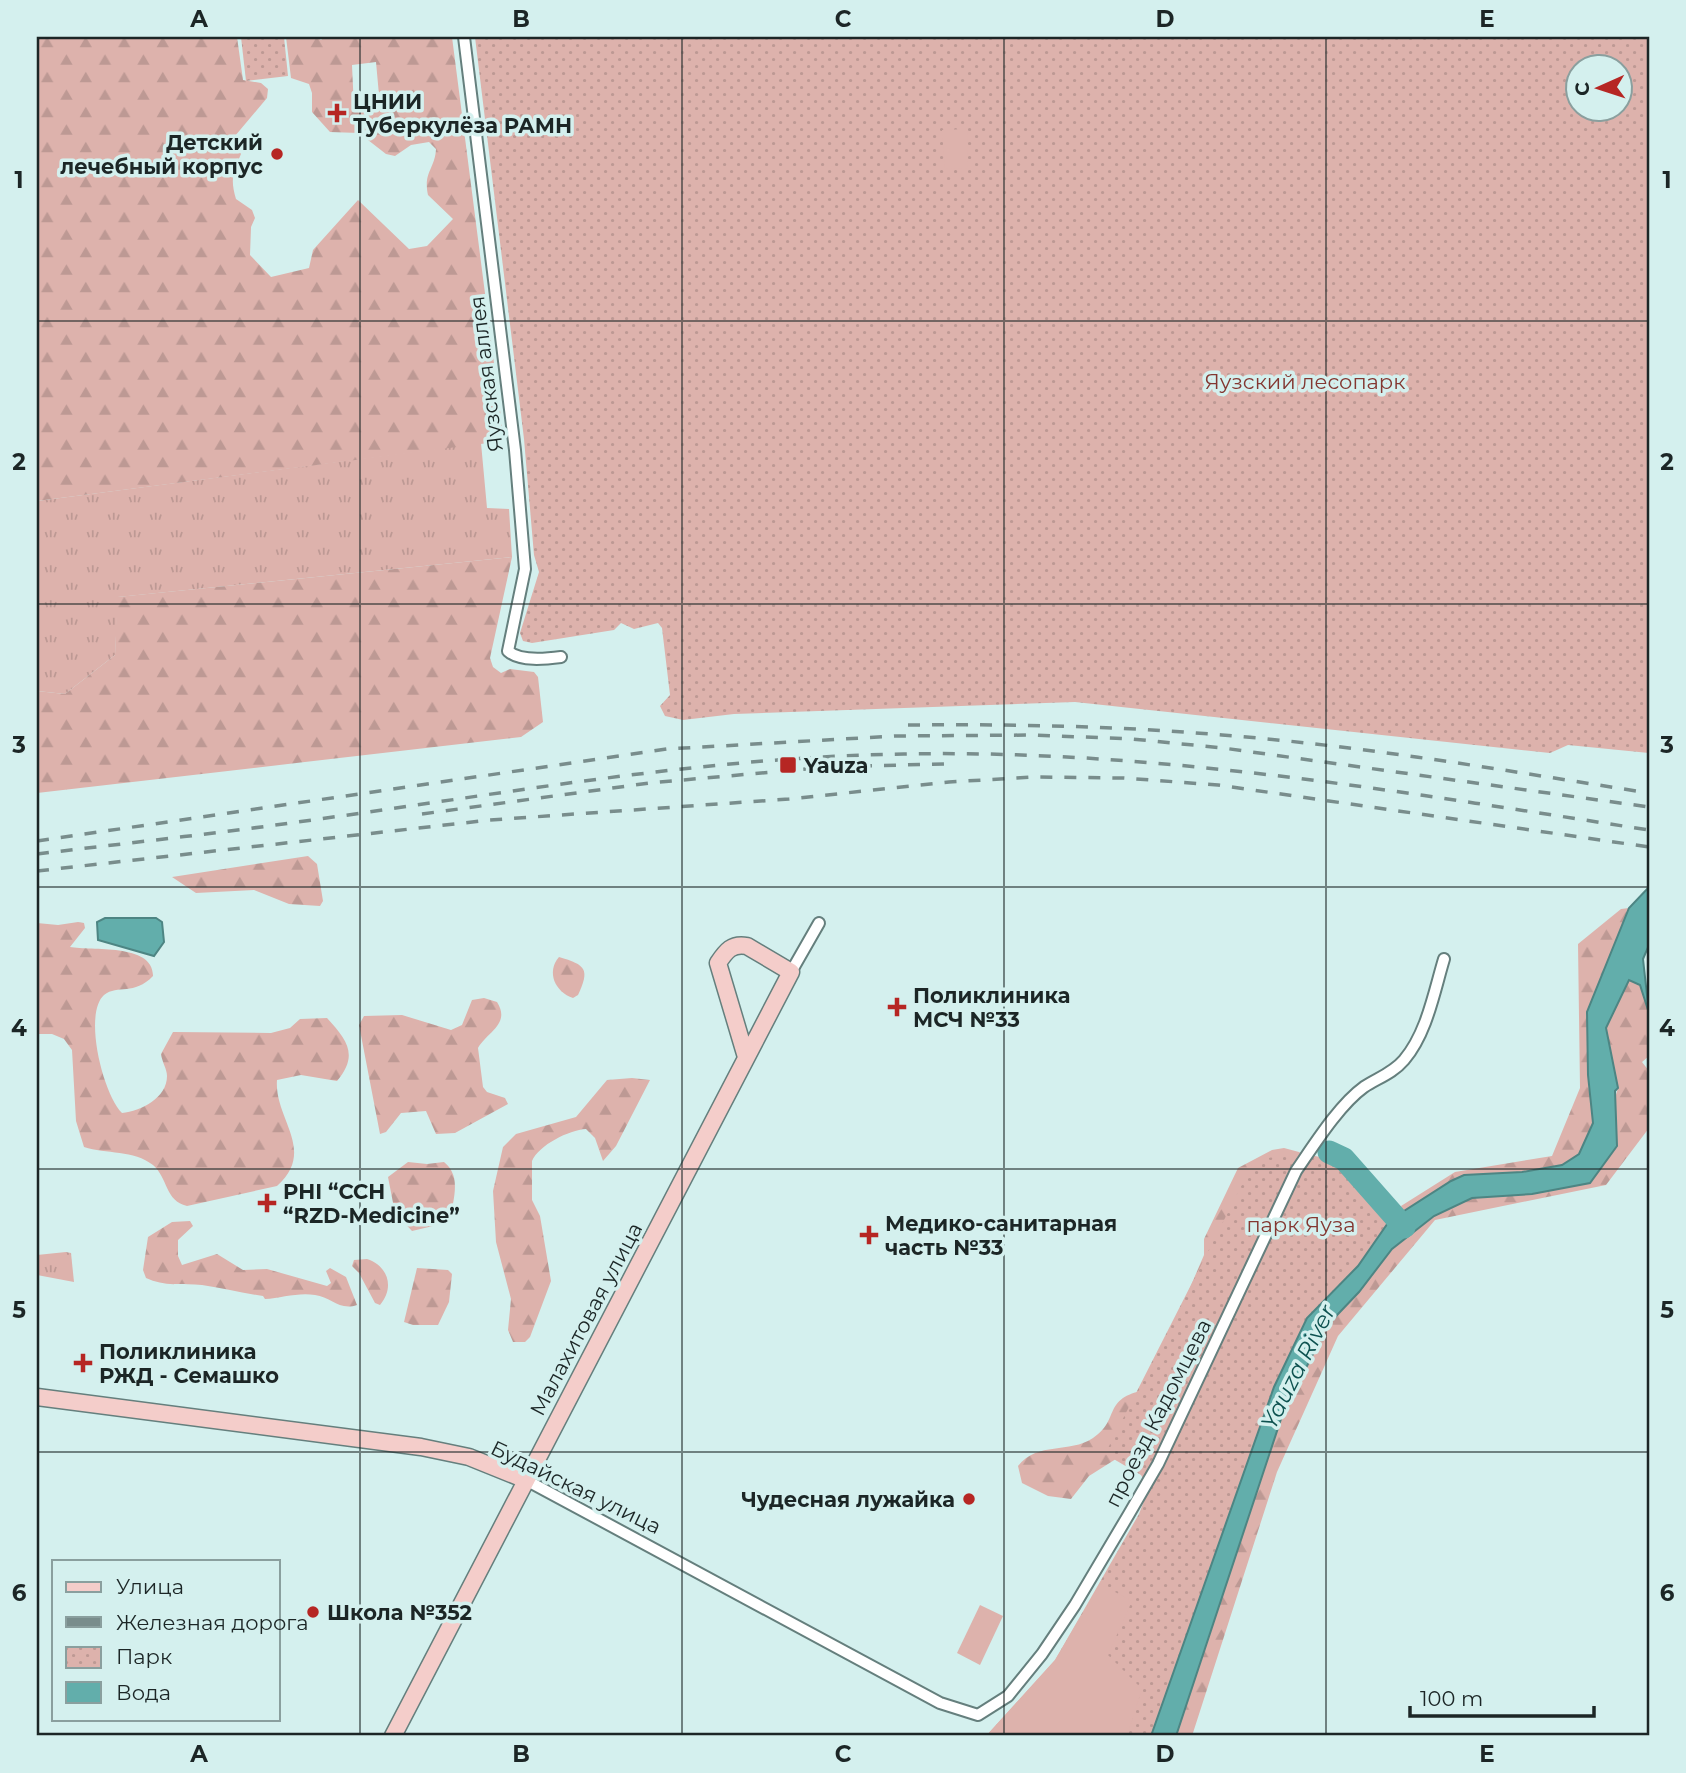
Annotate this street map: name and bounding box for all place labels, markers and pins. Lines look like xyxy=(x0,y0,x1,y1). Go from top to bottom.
place label: ЦНИИ Туберкулёза РАМН xyxy=(353,89,572,138)
marker: ЦНИИ Туберкулёза РАМН xyxy=(327,103,347,123)
place label: Детский лечебный корпус xyxy=(60,130,264,179)
marker: Детский лечебный корпус xyxy=(269,146,285,162)
place label: Yauza xyxy=(803,753,869,778)
marker: Yauza xyxy=(778,755,798,775)
place label: Поликлиника МСЧ №33 xyxy=(913,983,1070,1032)
marker: Поликлиника МСЧ №33 xyxy=(887,997,907,1017)
place label: PHI “CCH “RZD-Medicine” xyxy=(283,1179,460,1228)
marker: PHI “CCH “RZD-Medicine” xyxy=(257,1193,277,1213)
place label: Медико-санитарная часть №33 xyxy=(885,1211,1117,1260)
marker: Медико-санитарная часть №33 xyxy=(859,1225,879,1245)
place label: Поликлиника РЖД - Семашко xyxy=(99,1339,279,1388)
marker: Поликлиника РЖД - Семашко xyxy=(73,1353,93,1373)
place label: Чудесная лужайка xyxy=(742,1487,955,1512)
marker: Чудесная лужайка xyxy=(961,1491,977,1507)
place label: Школа №352 xyxy=(327,1600,472,1625)
marker: Школа №352 xyxy=(305,1604,321,1620)

